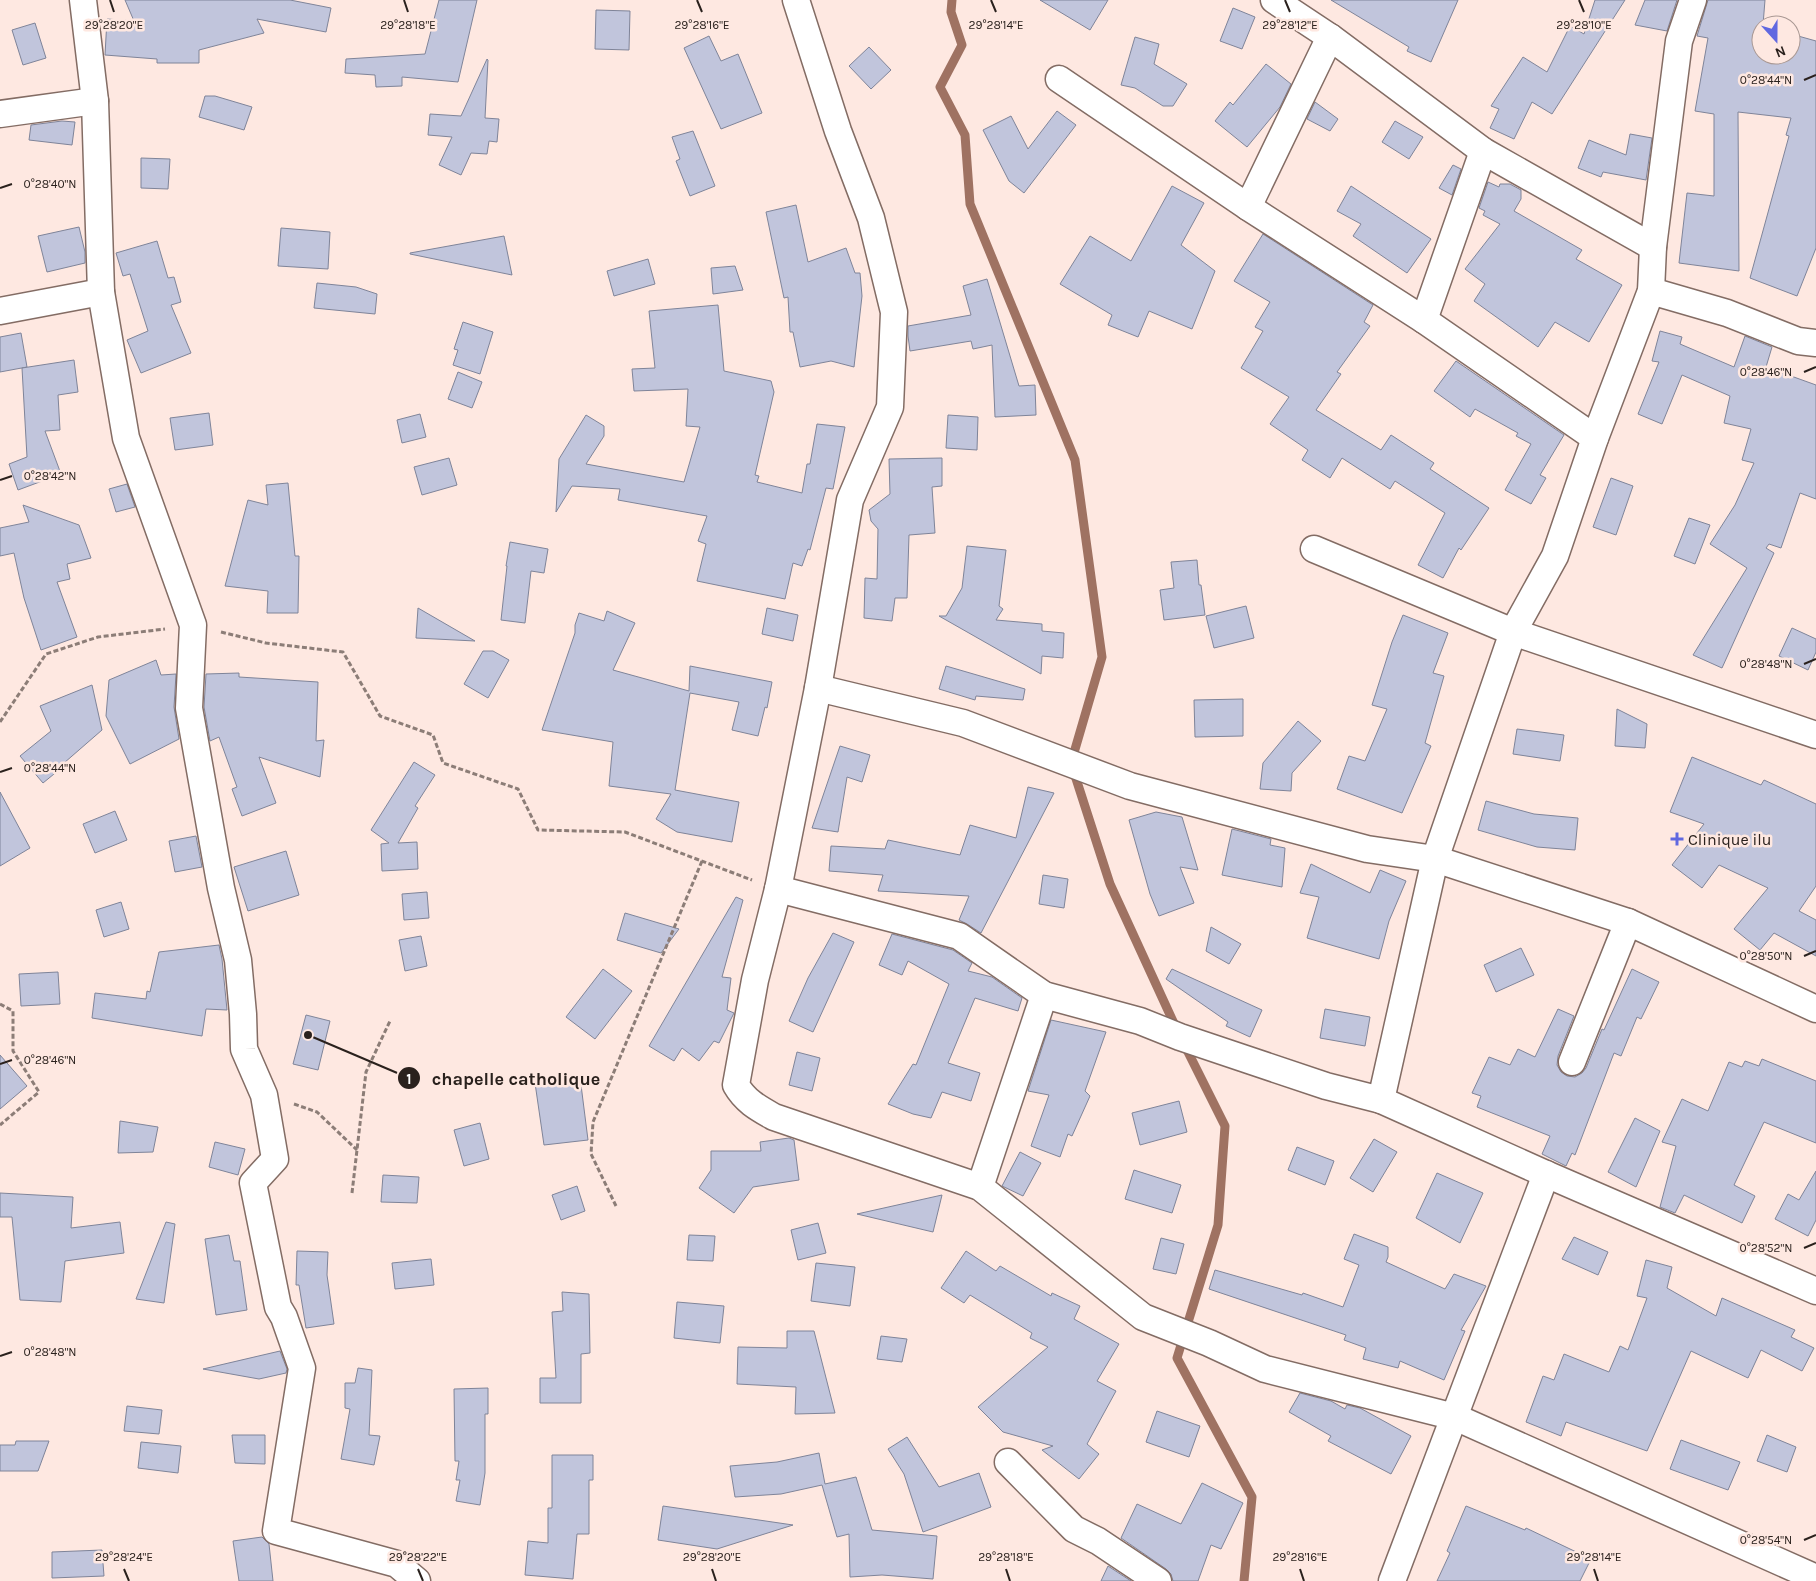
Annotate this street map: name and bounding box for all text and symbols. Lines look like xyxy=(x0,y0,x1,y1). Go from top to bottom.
north arrow xyxy=(1751,15,1801,65)
text: 29°28'20"E xyxy=(85,18,143,32)
text: 29°28'18"E xyxy=(380,18,436,32)
text: 29°28'16"E xyxy=(674,18,730,32)
text: 29°28'14"E xyxy=(968,18,1024,32)
text: 29°28'12"E xyxy=(1262,18,1318,32)
text: 29°28'10"E xyxy=(1556,18,1612,32)
text: N xyxy=(1773,42,1788,61)
text: 0°28'44"N xyxy=(1740,73,1792,87)
text: 0°28'40"N xyxy=(24,177,76,191)
text: 0°28'46"N xyxy=(1740,365,1792,379)
text: 0°28'42"N xyxy=(24,469,76,483)
text: 0°28'48"N xyxy=(1739,657,1793,671)
text: 0°28'44"N xyxy=(24,761,76,775)
place label: Clinique ilu xyxy=(1688,830,1771,849)
marker: Clinique ilu xyxy=(1670,832,1684,846)
text: 0°28'50"N xyxy=(1740,949,1792,963)
text: 0°28'46"N xyxy=(24,1053,76,1067)
callout: chapelle catholique xyxy=(397,1062,611,1095)
text: chapelle catholique xyxy=(432,1068,600,1090)
text: 1 xyxy=(406,1070,412,1088)
text: 0°28'52"N xyxy=(1740,1241,1792,1255)
text: 0°28'48"N xyxy=(23,1345,77,1359)
text: 0°28'54"N xyxy=(1740,1533,1792,1547)
text: 29°28'24"E xyxy=(95,1550,153,1564)
text: 29°28'22"E xyxy=(389,1550,447,1564)
text: 29°28'20"E xyxy=(683,1550,741,1564)
text: 29°28'18"E xyxy=(978,1550,1034,1564)
text: 29°28'16"E xyxy=(1272,1550,1328,1564)
text: 29°28'14"E xyxy=(1566,1550,1622,1564)

